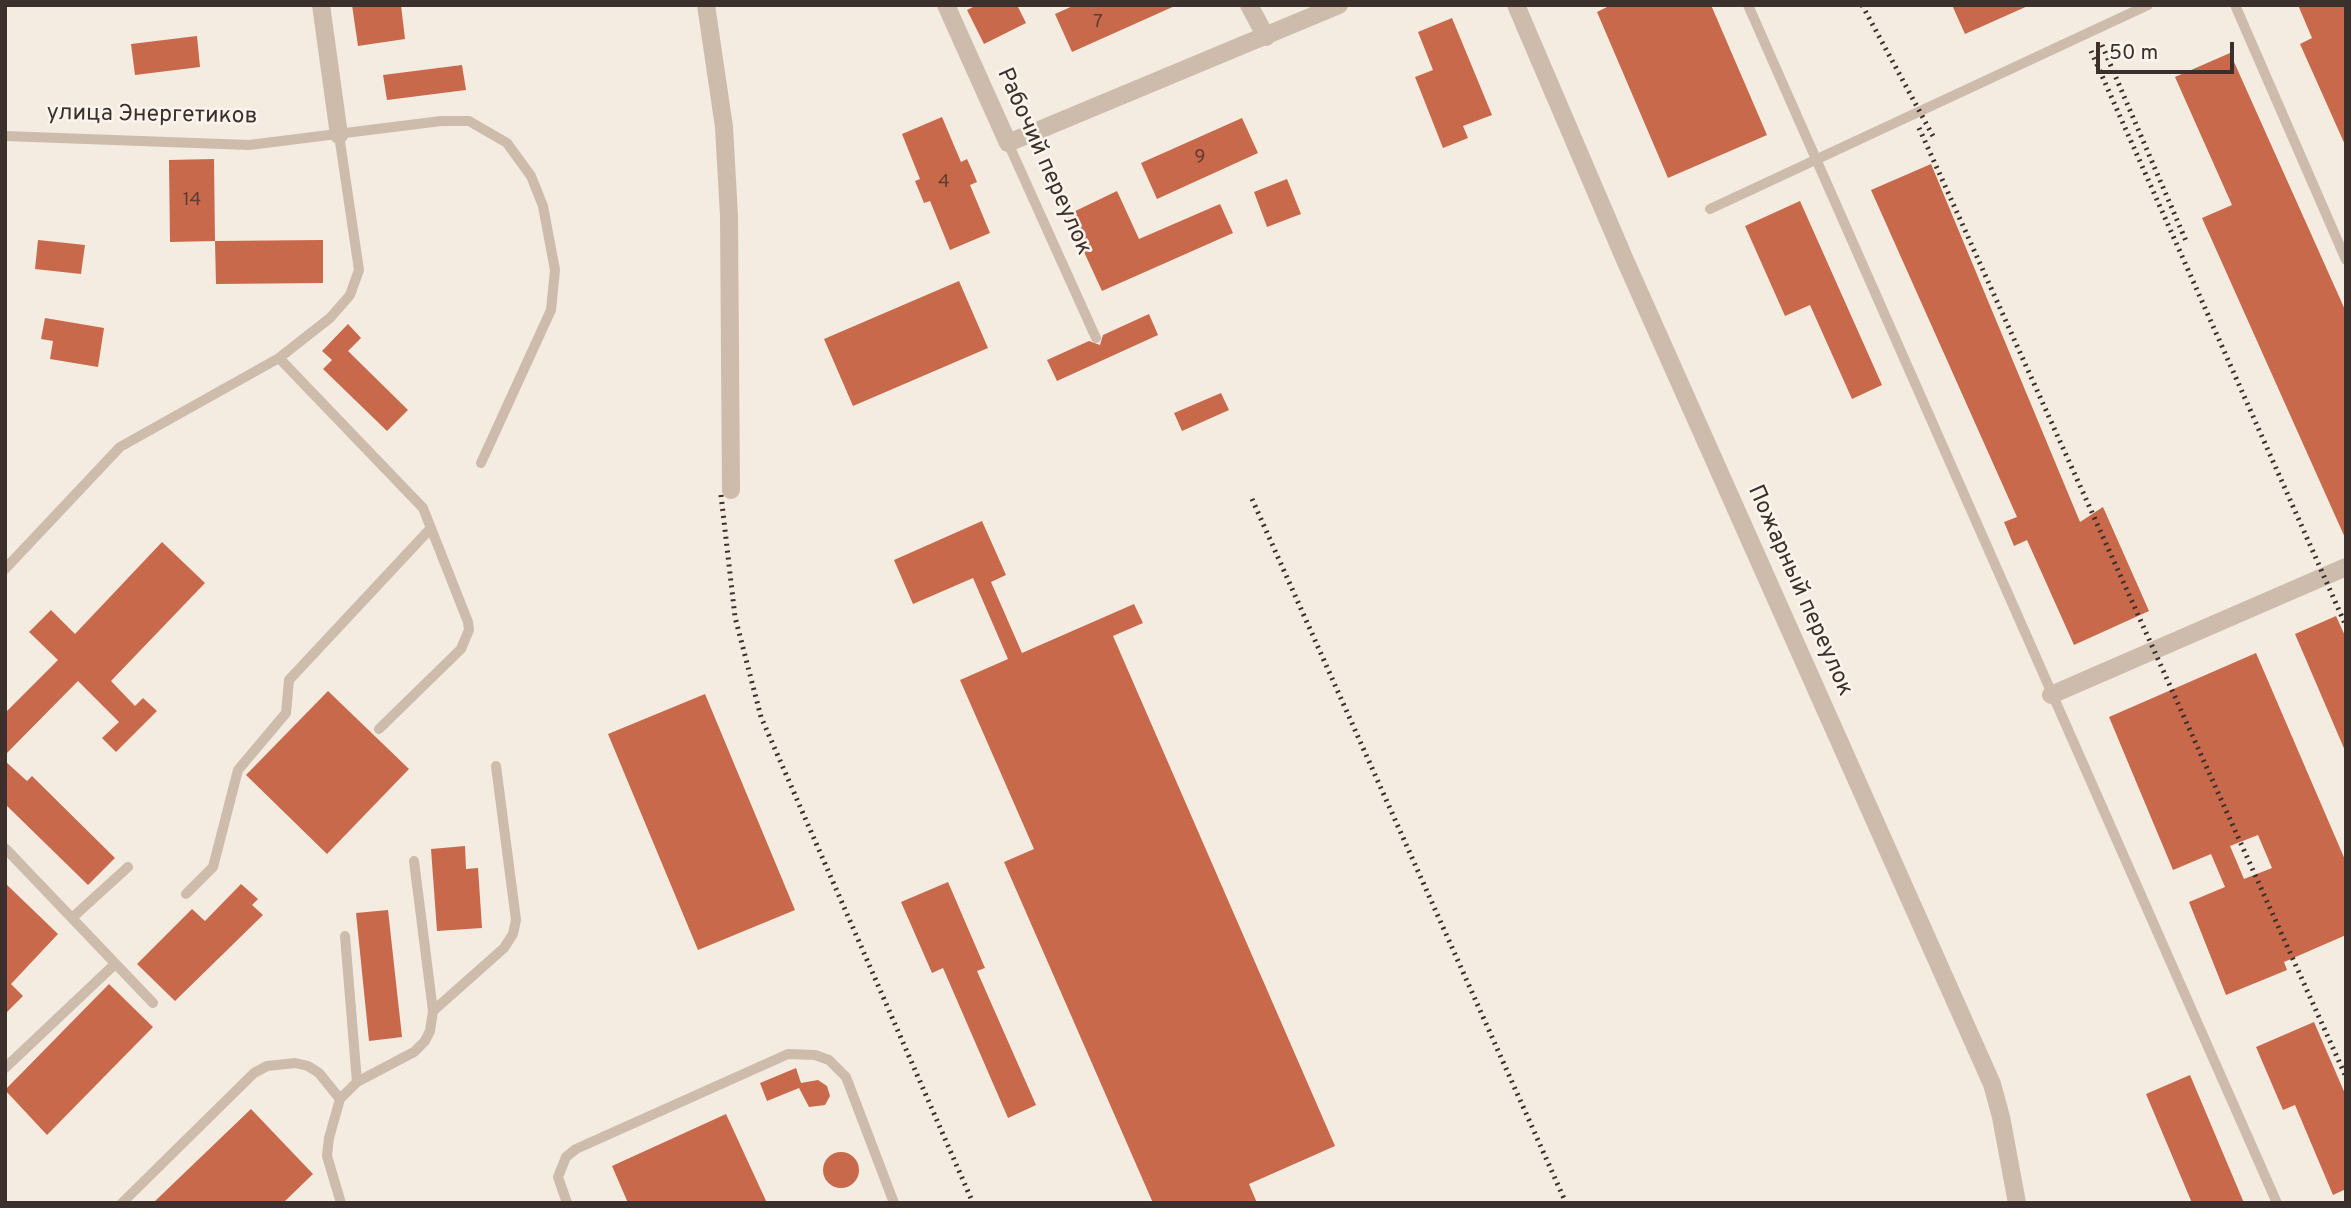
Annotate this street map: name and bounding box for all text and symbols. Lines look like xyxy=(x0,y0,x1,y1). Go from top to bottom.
house number: 7 xyxy=(1093,12,1103,34)
scale bar xyxy=(2099,28,2237,72)
text: 50 m xyxy=(2109,40,2158,67)
street label: Рабочий переулок xyxy=(989,64,1097,260)
street label: улица Энергетиков xyxy=(46,100,258,132)
house number: 9 xyxy=(1194,147,1206,169)
house number: 4 xyxy=(938,172,950,194)
house number: 14 xyxy=(183,190,201,212)
street label: Пожарный переулок xyxy=(1740,481,1858,701)

